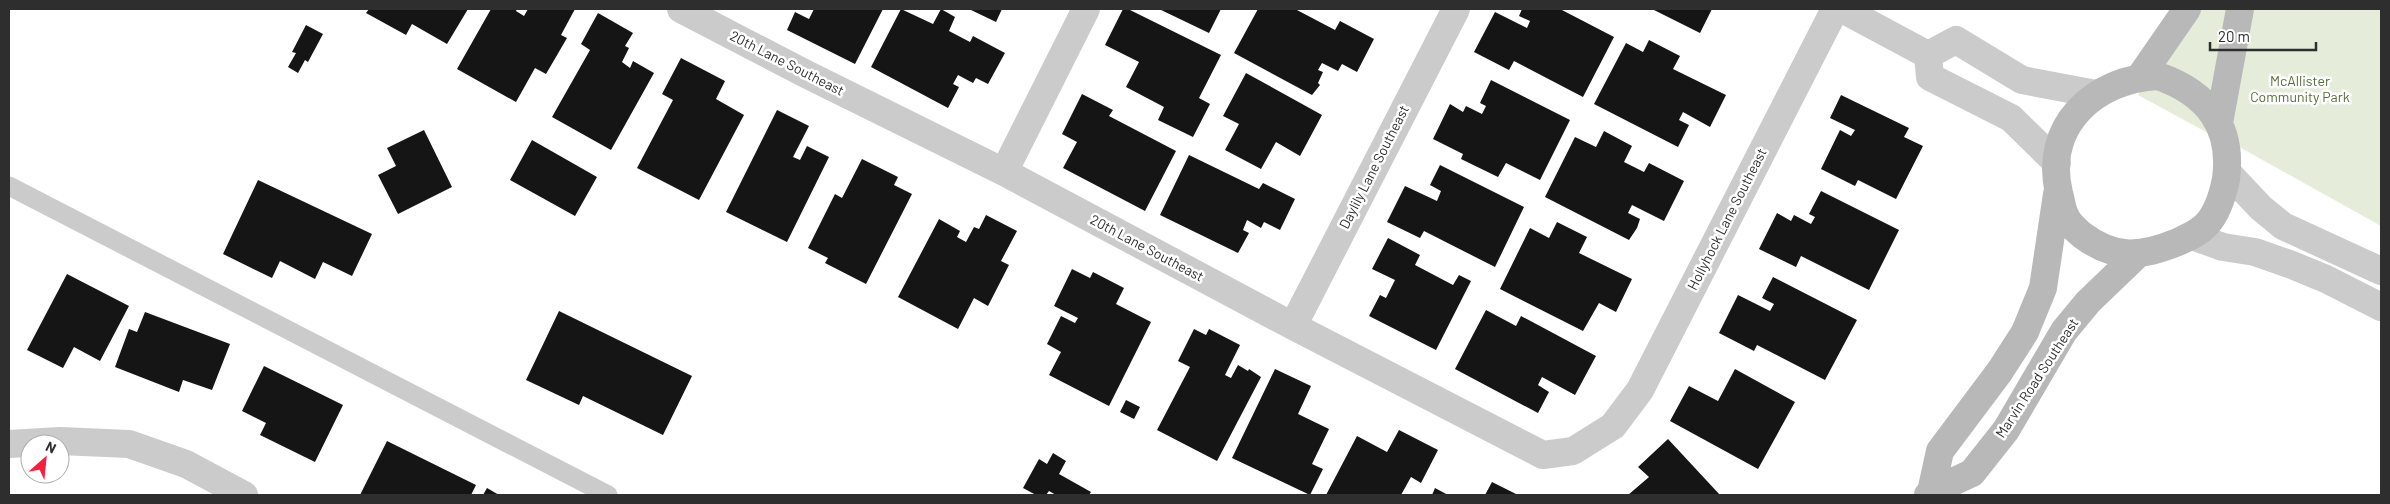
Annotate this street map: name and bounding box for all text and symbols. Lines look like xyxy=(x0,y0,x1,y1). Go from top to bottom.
scale bar xyxy=(2210,20,2316,52)
street label: 20th Lane Southeast xyxy=(727,26,847,99)
text: 20 m xyxy=(2218,27,2250,45)
park label: McAllister Community Park xyxy=(2250,72,2350,105)
street label: Daylily Lane Southeast xyxy=(1335,102,1412,231)
street label: Hollyhock Lane Southeast xyxy=(1683,145,1770,293)
street label: 20th Lane Southeast xyxy=(1088,211,1207,285)
street label: Marvin Road Southeast xyxy=(1992,315,2082,441)
north arrow xyxy=(20,434,70,484)
text: N xyxy=(43,437,59,457)

